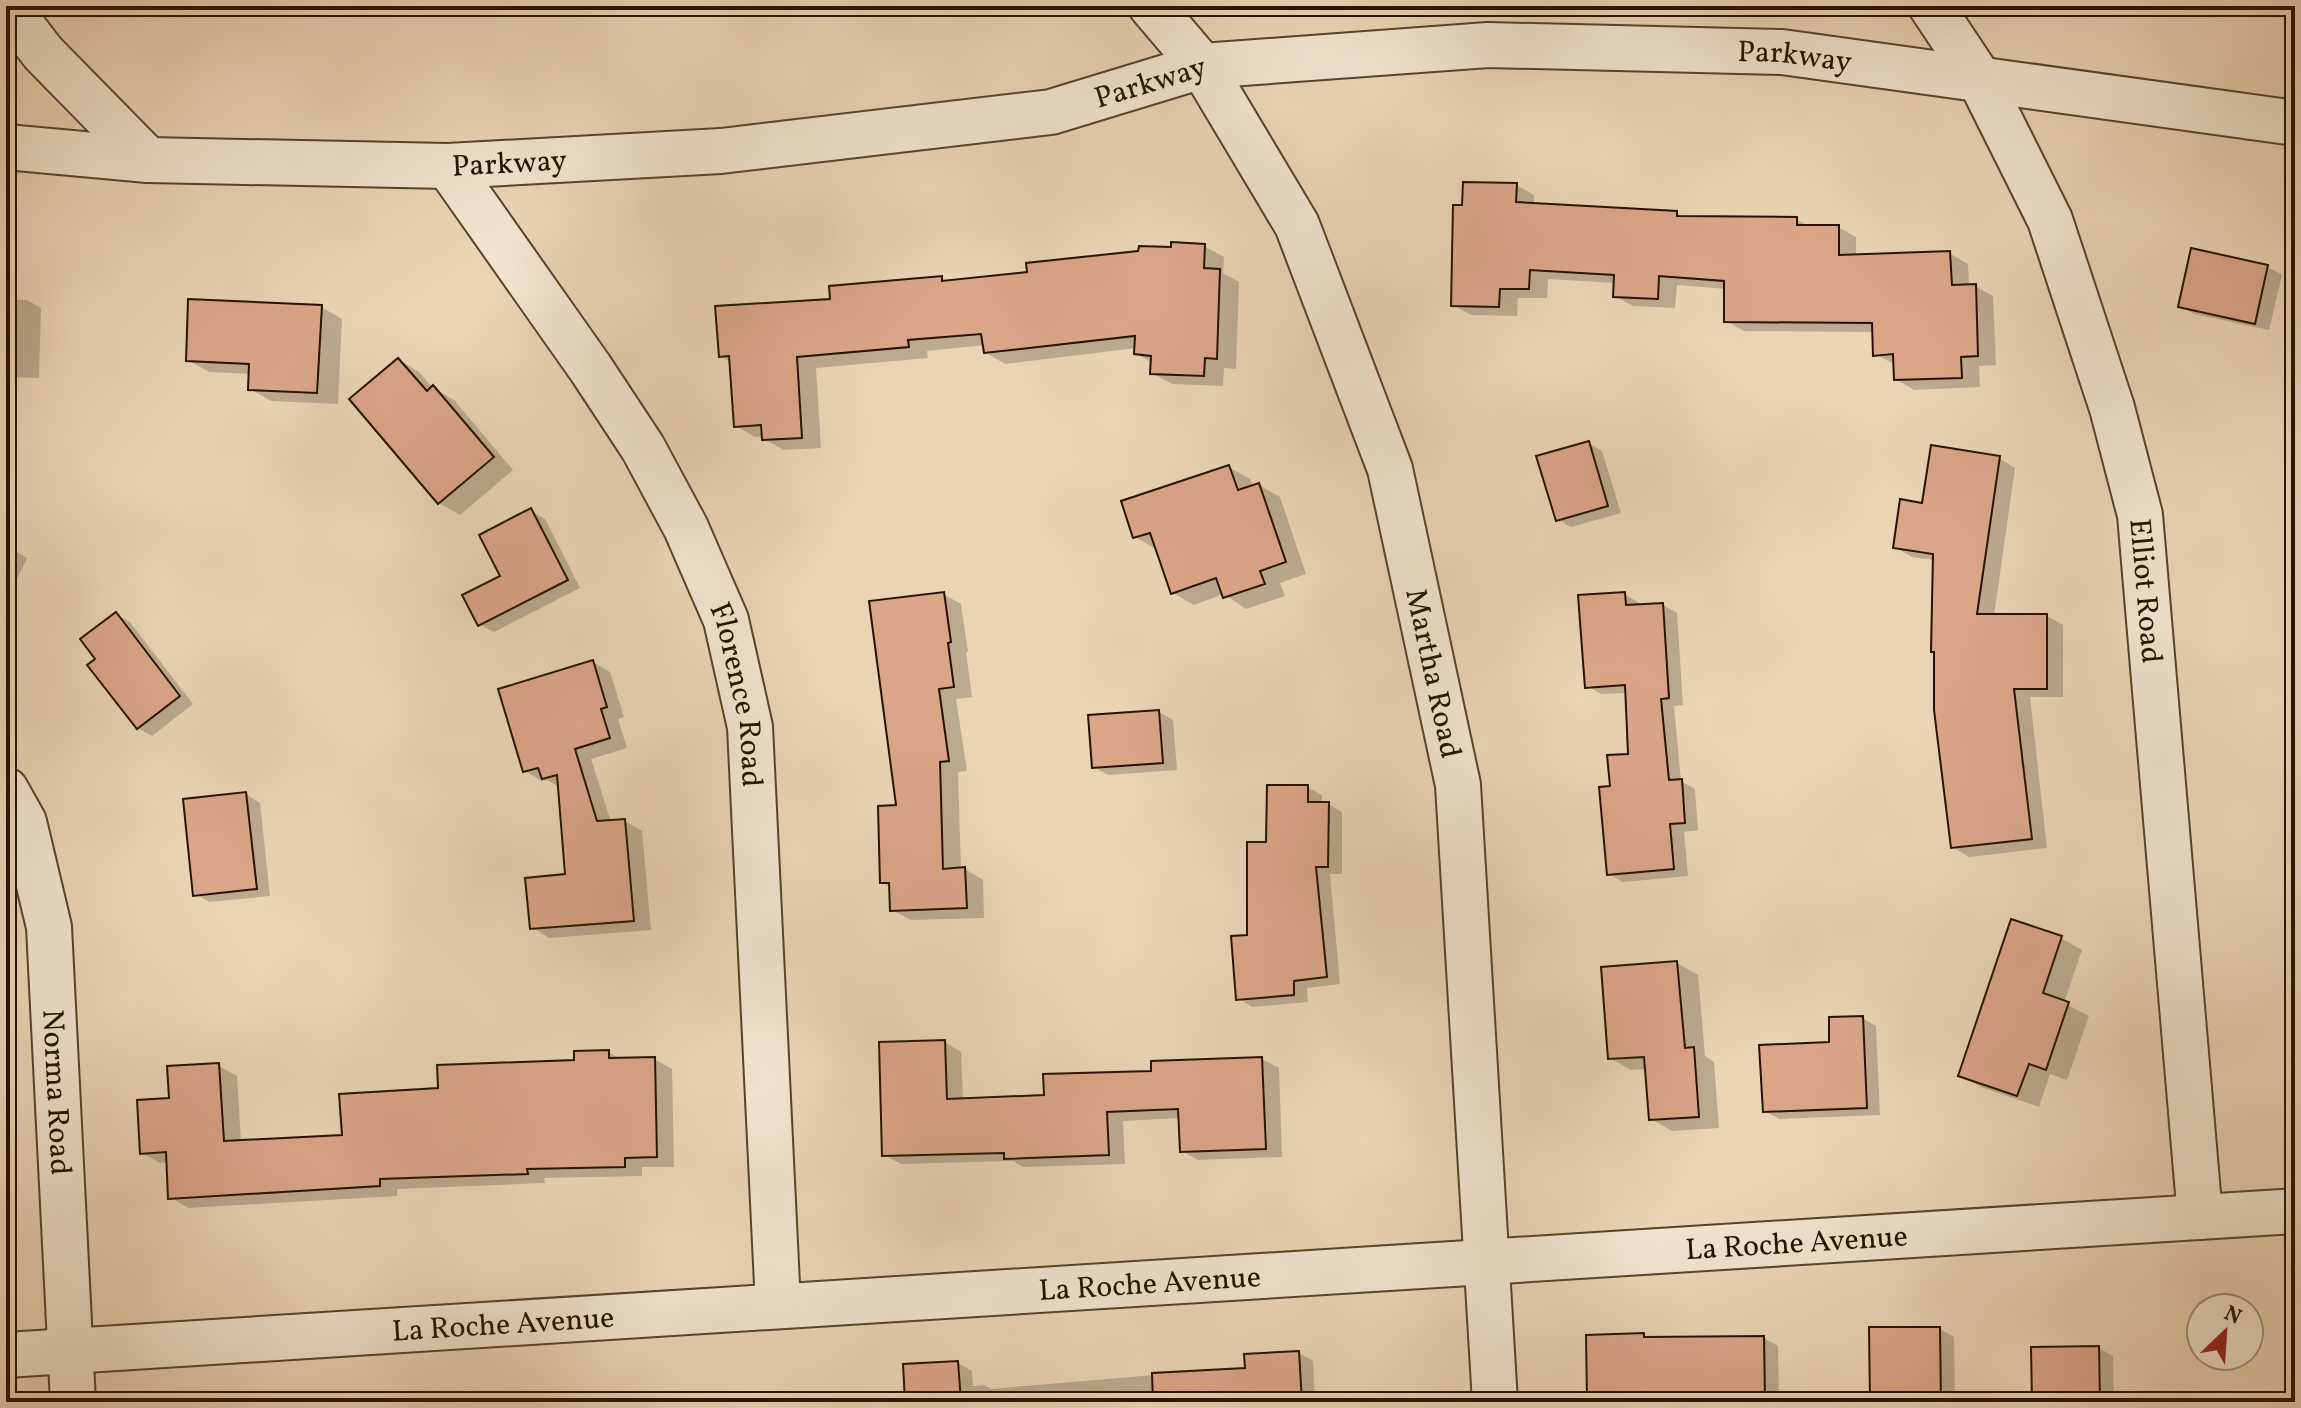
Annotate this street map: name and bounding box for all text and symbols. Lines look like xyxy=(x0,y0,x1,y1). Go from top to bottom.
street label: Parkway xyxy=(1737,32,1854,84)
street label: Parkway xyxy=(1090,47,1212,121)
street label: Parkway xyxy=(451,141,568,189)
street label: Elliot Road xyxy=(2117,517,2172,665)
street label: Martha Road xyxy=(1393,585,1471,762)
street label: Florence Road xyxy=(698,596,772,788)
street label: Norma Road xyxy=(30,1008,81,1176)
street label: La Roche Avenue xyxy=(1684,1216,1909,1272)
street label: La Roche Avenue xyxy=(1037,1257,1262,1313)
north arrow xyxy=(2185,1292,2265,1372)
street label: La Roche Avenue xyxy=(391,1298,616,1354)
text: N xyxy=(2219,1299,2246,1334)

